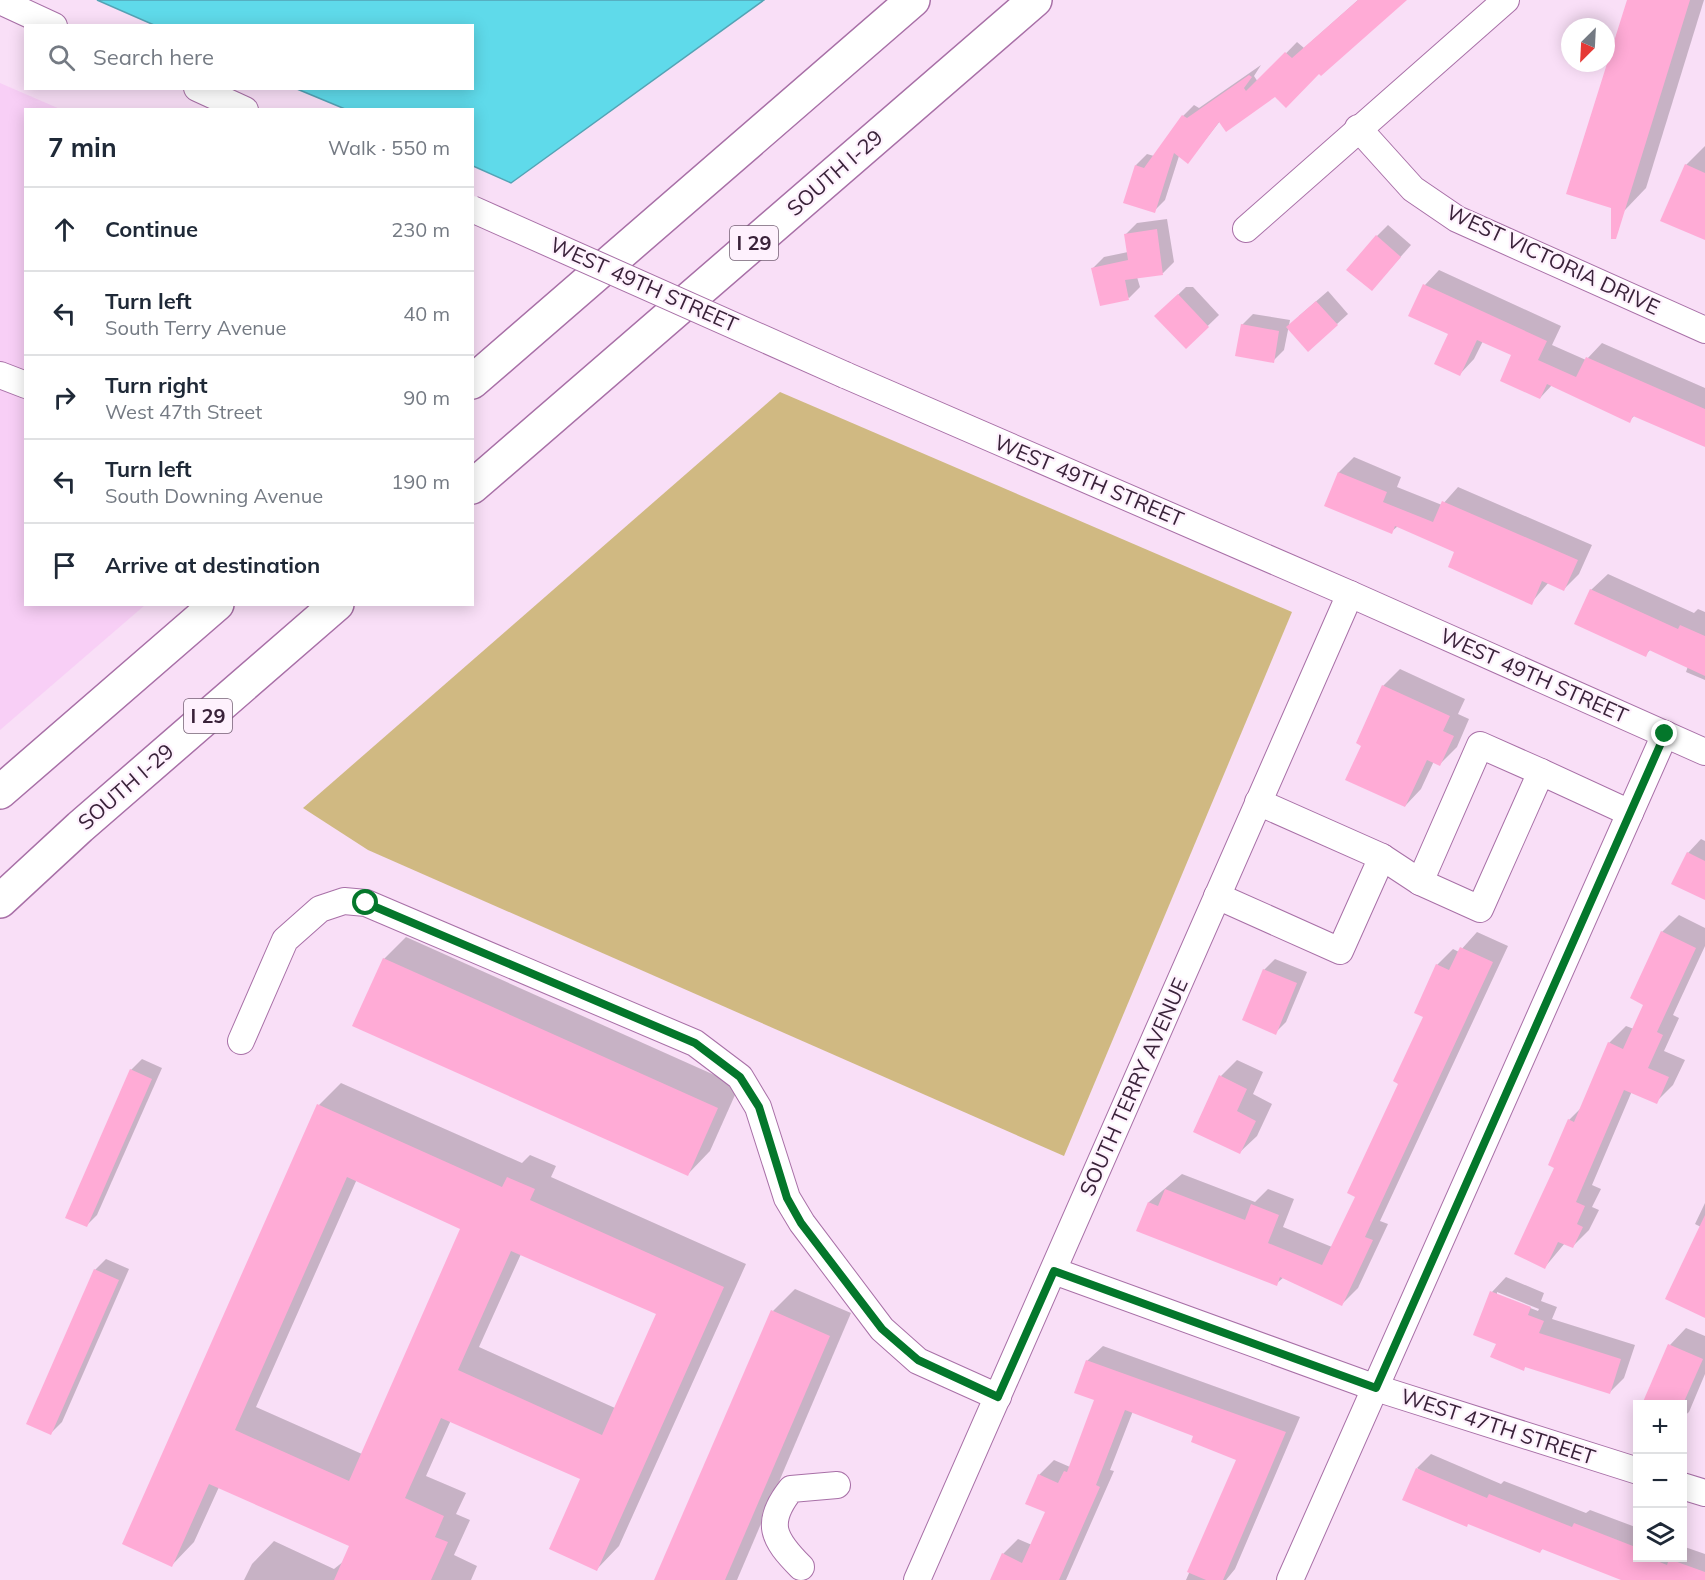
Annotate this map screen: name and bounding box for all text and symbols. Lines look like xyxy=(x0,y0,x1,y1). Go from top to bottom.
north arrow xyxy=(1561,18,1615,72)
search box xyxy=(24,24,474,90)
icon: search xyxy=(45,41,78,74)
text: Search here xyxy=(93,43,214,71)
street label: SOUTH I-29 xyxy=(781,124,888,221)
text: 7 min xyxy=(48,131,117,164)
text: Walk · 550 m xyxy=(328,135,450,160)
street label: WEST VICTORIA DRIVE xyxy=(1443,198,1664,320)
icon: ahead xyxy=(48,213,81,246)
text: Continue xyxy=(105,215,198,243)
text: 230 m xyxy=(391,217,450,242)
road number: I 29 xyxy=(730,226,778,260)
street label: WEST 49TH STREET xyxy=(546,231,743,337)
text: Turn left xyxy=(105,287,192,315)
icon: left xyxy=(48,297,81,330)
text: 40 m xyxy=(403,301,450,326)
text: South Terry Avenue xyxy=(105,315,286,340)
text: Turn right xyxy=(105,371,208,399)
icon: right xyxy=(48,381,81,414)
text: 90 m xyxy=(403,385,450,410)
text: West 47th Street xyxy=(105,399,262,424)
street label: WEST 49TH STREET xyxy=(991,428,1188,532)
text: Turn left xyxy=(105,455,192,483)
icon: left xyxy=(48,465,81,498)
text: 190 m xyxy=(391,469,450,494)
text: South Downing Avenue xyxy=(105,483,323,508)
icon: arrive xyxy=(48,549,81,582)
text: Arrive at destination xyxy=(105,551,320,579)
street label: WEST 49TH STREET xyxy=(1436,622,1633,728)
road number: I 29 xyxy=(184,699,232,733)
route end xyxy=(1651,720,1677,746)
street label: SOUTH I-29 xyxy=(72,738,179,835)
route start xyxy=(352,889,378,915)
street label: SOUTH TERRY AVENUE xyxy=(1073,974,1193,1200)
street label: WEST 47TH STREET xyxy=(1398,1382,1599,1470)
map controls xyxy=(1633,1400,1687,1562)
button: + xyxy=(1633,1400,1687,1454)
button: − xyxy=(1633,1454,1687,1508)
button: layers xyxy=(1633,1508,1687,1562)

